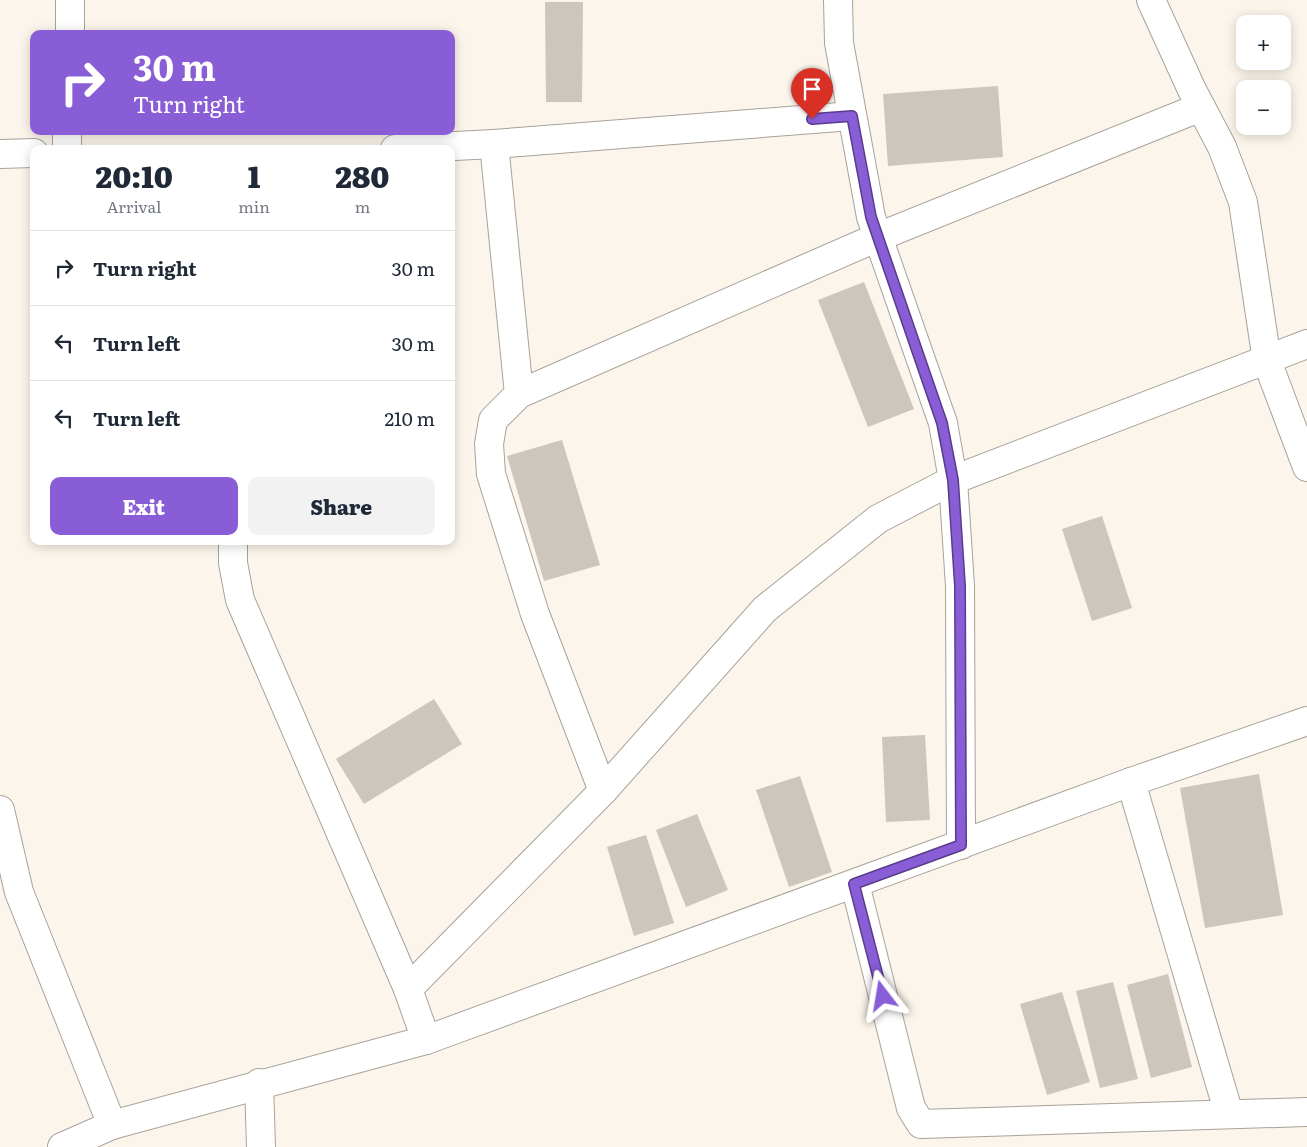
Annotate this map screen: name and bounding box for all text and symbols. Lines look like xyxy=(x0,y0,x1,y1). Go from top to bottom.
map controls xyxy=(1236,15,1291,135)
button: + xyxy=(1236,15,1291,70)
text: 30 m xyxy=(133,40,216,92)
icon: right xyxy=(50,50,115,115)
pin xyxy=(791,68,833,119)
icon: arrive xyxy=(798,75,826,103)
button: − xyxy=(1236,80,1291,135)
text: Turn right xyxy=(133,87,245,120)
text: 20:10 xyxy=(96,153,173,197)
text: 1 xyxy=(248,153,260,197)
text: 280 xyxy=(335,153,389,197)
text: Arrival xyxy=(107,194,161,218)
text: min xyxy=(238,194,270,218)
text: m xyxy=(355,194,370,218)
icon: right xyxy=(50,254,78,282)
text: Turn right xyxy=(93,254,197,282)
text: 30 m xyxy=(391,254,435,282)
icon: left xyxy=(50,329,78,357)
text: Turn left xyxy=(93,329,180,357)
text: 30 m xyxy=(391,329,435,357)
icon: left xyxy=(50,404,78,432)
text: Turn left xyxy=(93,404,180,432)
text: 210 m xyxy=(384,404,435,432)
button: Exit xyxy=(50,477,238,535)
button: Share xyxy=(248,477,435,535)
position arrow xyxy=(856,969,908,1021)

